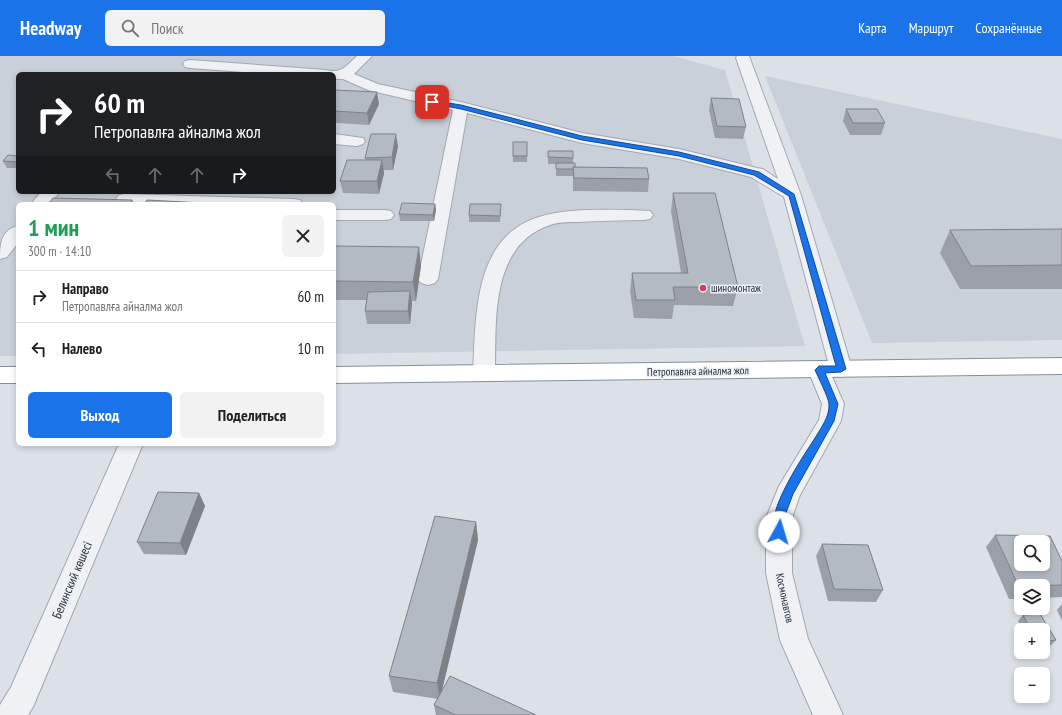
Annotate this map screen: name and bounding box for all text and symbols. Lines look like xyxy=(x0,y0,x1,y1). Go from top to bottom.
search box xyxy=(105,10,385,46)
text: Headway xyxy=(20,16,81,40)
icon: search xyxy=(119,17,141,39)
text: Поиск xyxy=(151,19,183,38)
text: Карта xyxy=(858,19,887,37)
text: Маршрут xyxy=(909,19,953,37)
text: Сохранённые xyxy=(975,19,1042,37)
text: 60 m xyxy=(94,84,145,121)
pin xyxy=(415,85,449,119)
icon: right xyxy=(28,88,80,140)
icon: arrive xyxy=(421,91,443,113)
text: Петропавлға айналма жол xyxy=(94,120,261,143)
icon: left xyxy=(102,164,124,186)
icon: ahead xyxy=(144,164,166,186)
icon: ahead xyxy=(186,164,208,186)
icon: right xyxy=(228,164,250,186)
text: 1 мин xyxy=(28,212,79,243)
button: close xyxy=(282,215,324,257)
text: 300 m · 14:10 xyxy=(28,243,91,260)
text: Направо xyxy=(62,279,109,298)
place label: шиномонтаж xyxy=(711,281,761,295)
marker: шиномонтаж xyxy=(698,283,708,293)
icon: right xyxy=(28,286,50,308)
text: 60 m xyxy=(298,287,324,306)
text: Петропавлға айналма жол xyxy=(62,298,182,315)
icon: left xyxy=(28,338,50,360)
text: Налево xyxy=(62,339,102,358)
text: 10 m xyxy=(298,339,324,358)
street label: Петропавлға айналма жол xyxy=(647,363,749,379)
button: Выход xyxy=(28,392,172,438)
button: Поделиться xyxy=(180,392,324,438)
position arrow xyxy=(758,511,800,553)
map controls xyxy=(1014,535,1050,703)
button: search xyxy=(1014,535,1050,571)
street label: Белинский көшесі xyxy=(48,539,96,621)
street label: Космонавтов xyxy=(773,572,797,625)
button: layers xyxy=(1014,579,1050,615)
button: + xyxy=(1014,623,1050,659)
button: − xyxy=(1014,667,1050,703)

